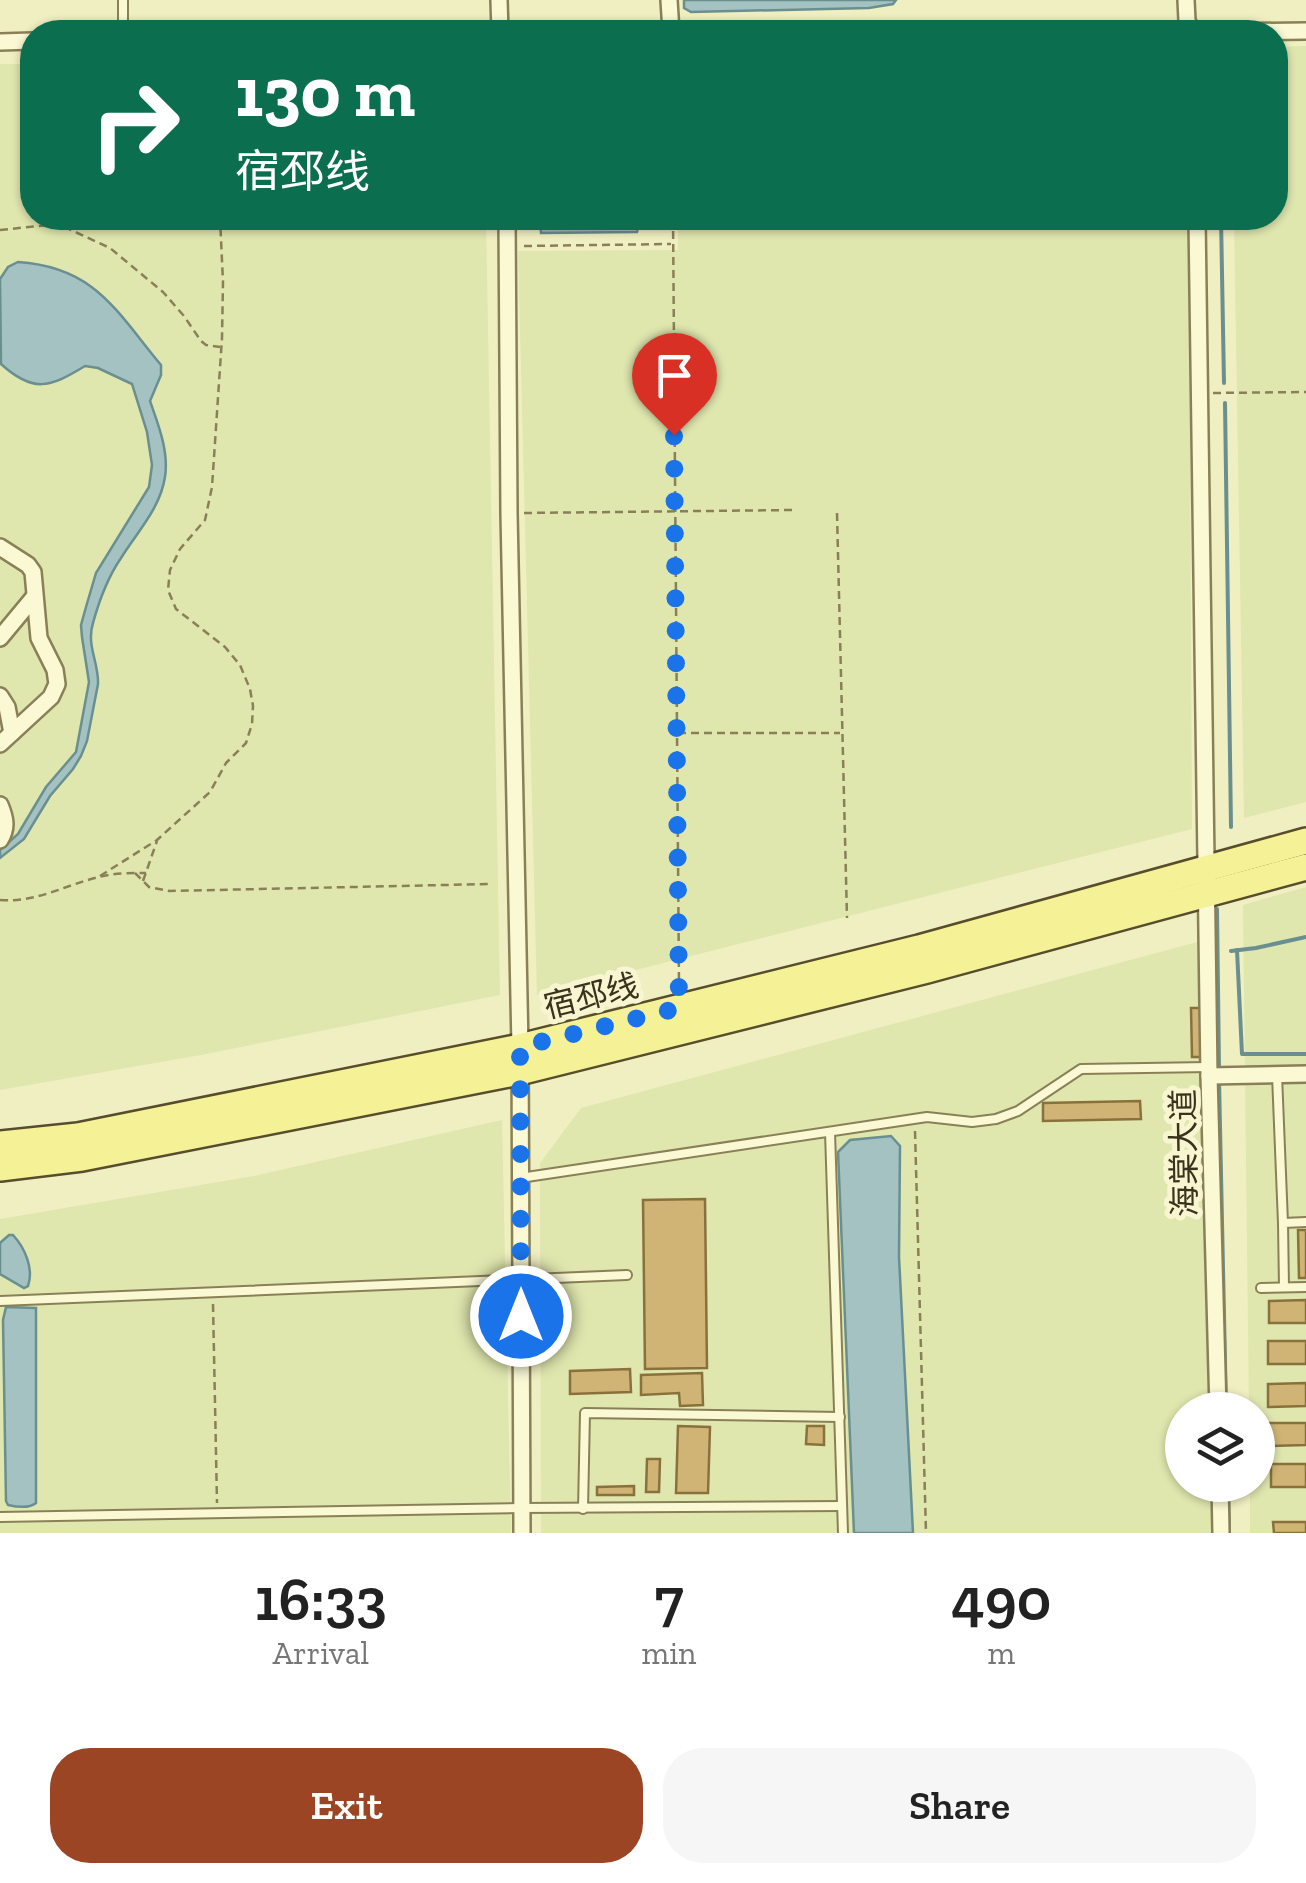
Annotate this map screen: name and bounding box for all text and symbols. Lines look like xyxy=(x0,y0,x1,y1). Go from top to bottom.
text: 130 m xyxy=(235,50,415,134)
icon: right xyxy=(70,60,200,190)
text: 宿邳线 xyxy=(235,145,370,199)
pin xyxy=(632,333,717,436)
icon: arrive xyxy=(647,348,702,403)
street label: 宿邳线 xyxy=(540,966,642,1026)
street label: 海棠大道 xyxy=(1164,1089,1204,1217)
position arrow xyxy=(469,1264,573,1368)
map controls xyxy=(1165,1392,1275,1502)
button: layers xyxy=(1165,1392,1275,1502)
text: 16:33 xyxy=(255,1563,387,1635)
text: 7 xyxy=(654,1563,684,1635)
text: 490 xyxy=(951,1563,1051,1635)
text: Arrival xyxy=(273,1634,369,1672)
text: min xyxy=(642,1634,696,1672)
text: m xyxy=(987,1634,1015,1672)
button: Exit xyxy=(50,1748,643,1863)
button: Share xyxy=(663,1748,1256,1863)

